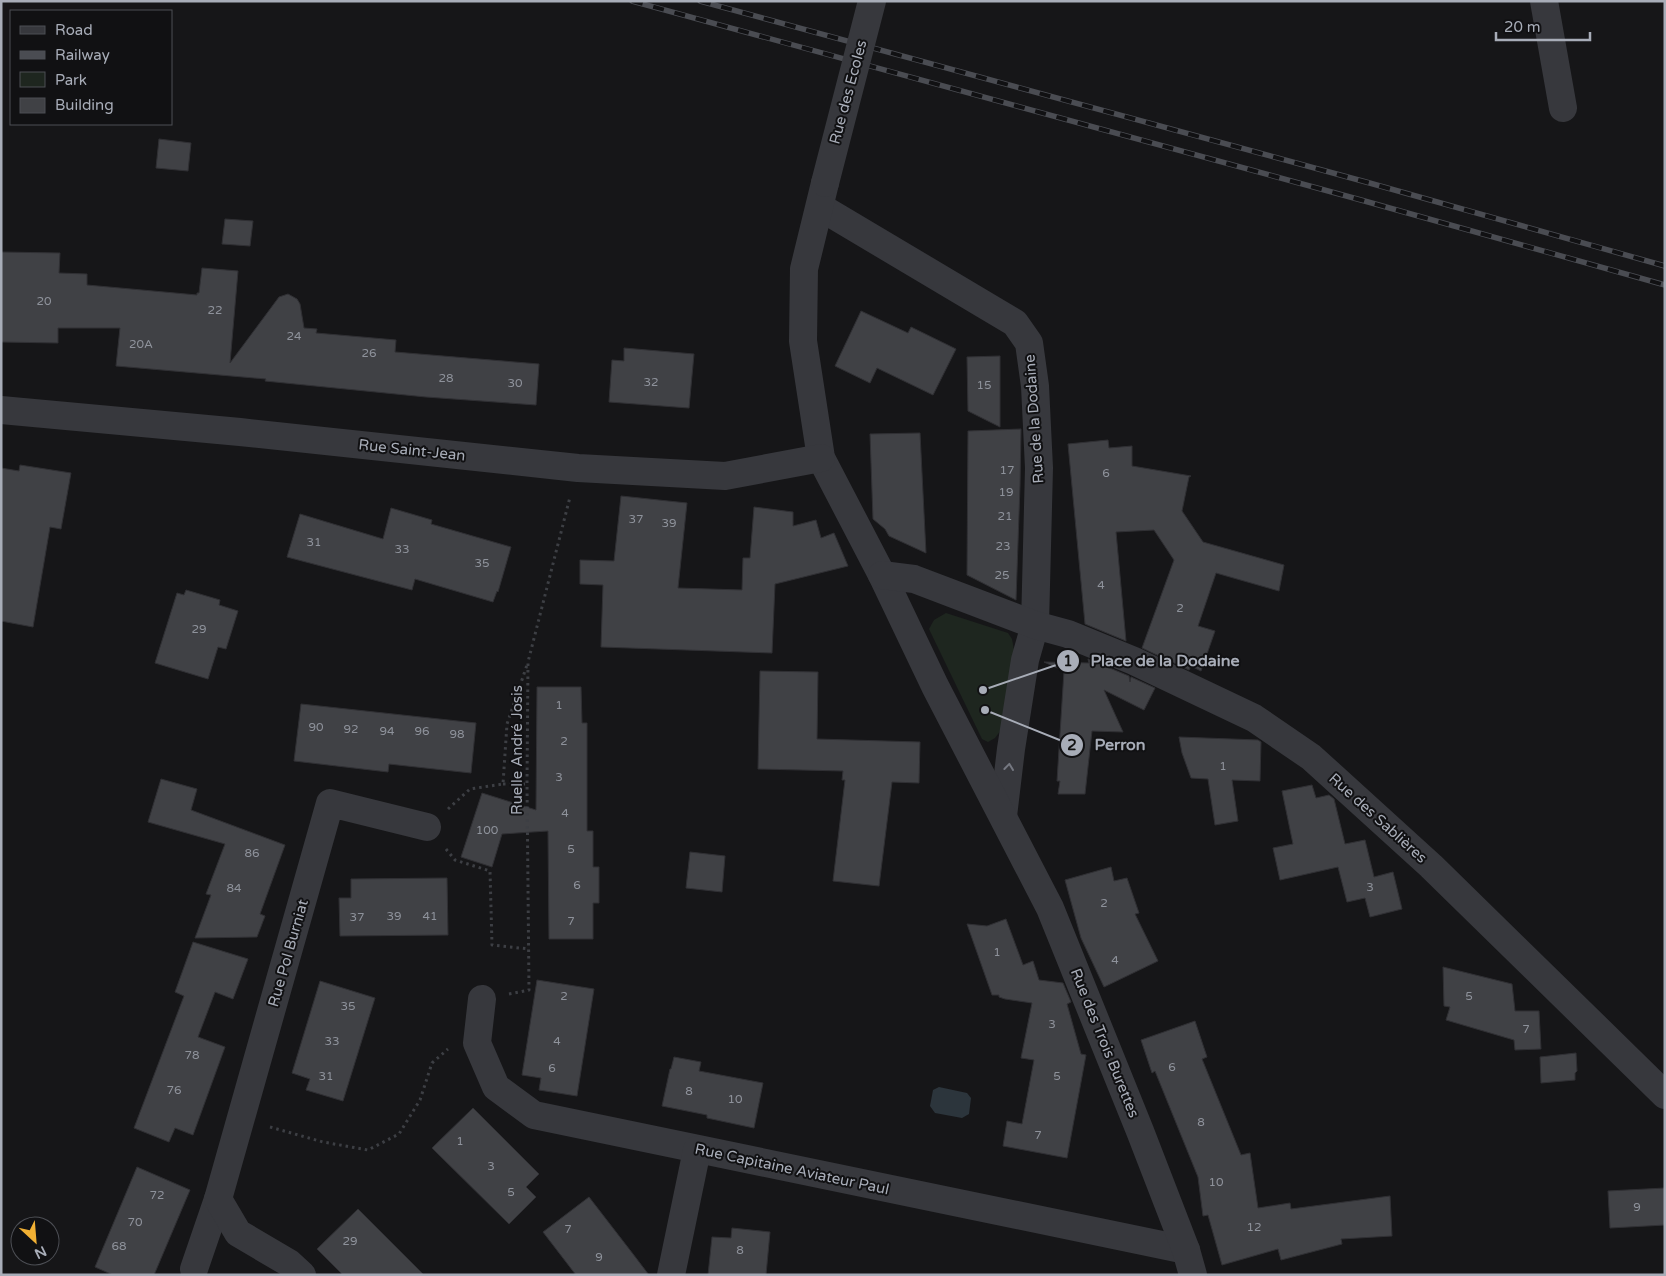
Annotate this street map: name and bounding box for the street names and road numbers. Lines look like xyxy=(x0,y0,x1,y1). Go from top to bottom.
street label: Rue des Ecoles xyxy=(825,38,871,146)
street label: Rue de la Dodaine xyxy=(1021,354,1047,484)
street label: Rue Saint-Jean xyxy=(358,435,466,465)
street label: Ruelle André Josis xyxy=(508,685,526,815)
street label: Rue des Sablières xyxy=(1325,769,1431,867)
street label: Rue Pol Burniat xyxy=(264,897,312,1009)
street label: Rue des Trois Burettes xyxy=(1067,966,1143,1120)
street label: Rue Capitaine Aviateur Paul xyxy=(693,1140,891,1198)

